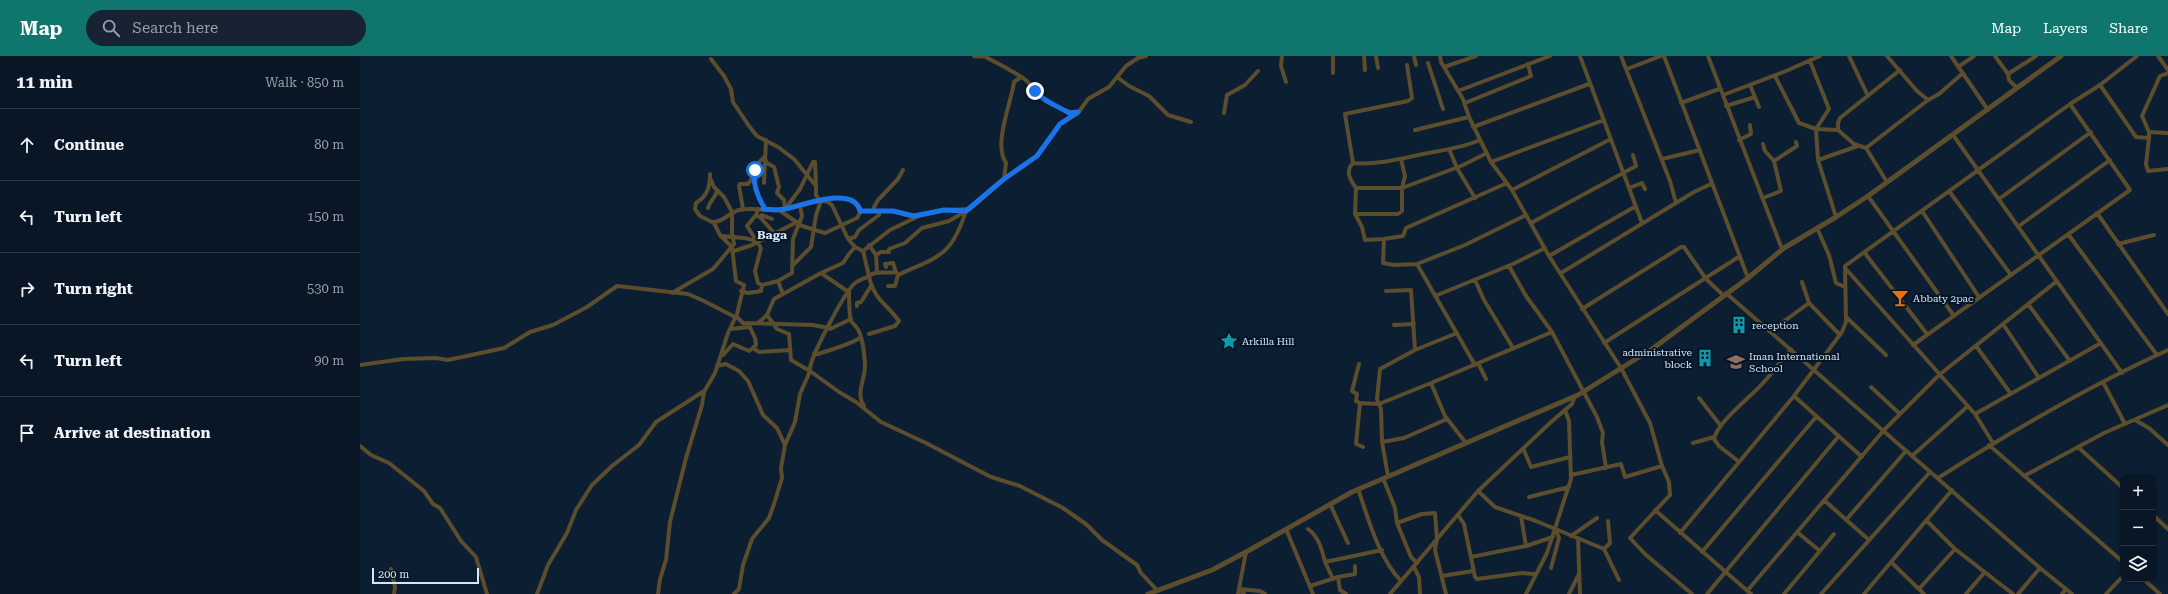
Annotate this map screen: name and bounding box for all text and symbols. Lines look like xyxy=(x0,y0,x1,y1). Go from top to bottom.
search box xyxy=(86,10,366,46)
text: Map xyxy=(20,17,62,40)
icon: search xyxy=(100,17,122,39)
text: Search here xyxy=(132,19,218,37)
text: Map xyxy=(1991,20,2021,36)
text: Layers xyxy=(2043,20,2087,36)
text: Share xyxy=(2109,20,2148,36)
text: 11 min xyxy=(16,72,73,92)
text: Walk · 850 m xyxy=(265,75,344,90)
route end xyxy=(1026,82,1044,100)
icon: ahead xyxy=(16,134,38,156)
text: Continue xyxy=(54,136,124,154)
text: 80 m xyxy=(314,137,344,152)
route start xyxy=(746,161,764,179)
icon: left xyxy=(16,206,38,228)
text: Turn left xyxy=(54,208,122,226)
text: 150 m xyxy=(307,209,344,224)
district label: Baga xyxy=(757,228,787,242)
icon: right xyxy=(16,278,38,300)
text: Turn right xyxy=(54,280,133,298)
text: 530 m xyxy=(307,281,344,296)
bar icon: Abbaty 2pac xyxy=(1890,288,1910,308)
place label: Abbaty 2pac xyxy=(1913,293,1974,304)
building icon: reception xyxy=(1729,315,1749,335)
place label: reception xyxy=(1752,320,1799,331)
place icon: Arkilla Hill xyxy=(1219,331,1239,351)
place label: Arkilla Hill xyxy=(1242,336,1294,347)
place label: administrative block xyxy=(1622,347,1693,370)
building icon: administrative block xyxy=(1695,348,1715,368)
icon: left xyxy=(16,350,38,372)
place label: Iman International School xyxy=(1749,351,1840,374)
text: Turn left xyxy=(54,352,122,370)
school or university icon: Iman International School xyxy=(1726,352,1746,372)
text: 90 m xyxy=(314,353,344,368)
icon: arrive xyxy=(16,422,38,444)
text: Arrive at destination xyxy=(54,424,210,442)
map controls xyxy=(2120,474,2156,582)
button: + xyxy=(2120,474,2156,510)
button: − xyxy=(2120,510,2156,546)
button: layers xyxy=(2120,546,2156,582)
scale bar xyxy=(372,566,479,585)
text: 200 m xyxy=(378,568,409,581)

